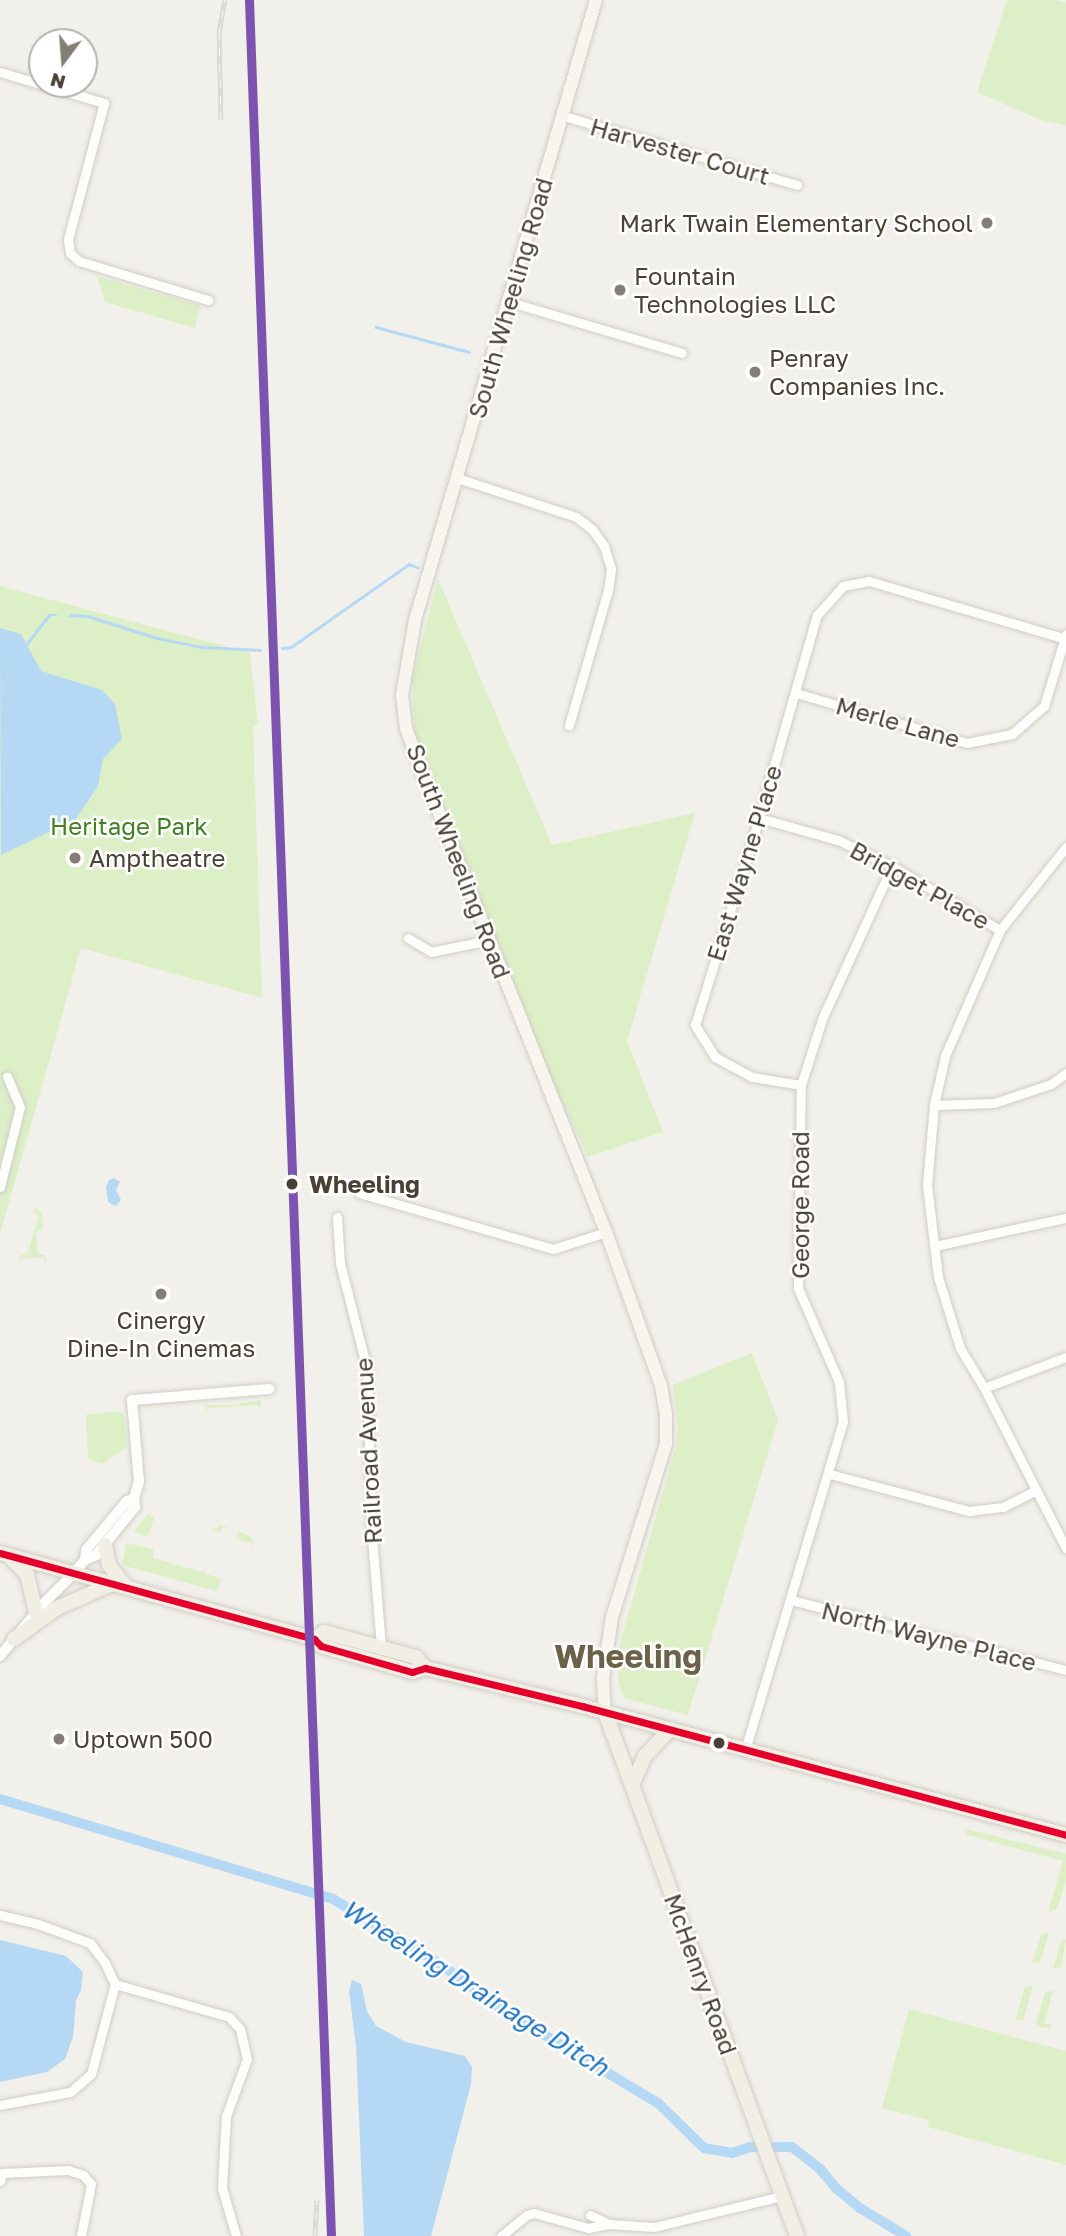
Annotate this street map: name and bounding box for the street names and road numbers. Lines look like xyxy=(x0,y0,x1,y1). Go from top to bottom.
street label: Harvester Court xyxy=(587,112,773,190)
street label: South Wheeling Road xyxy=(462,174,558,422)
street label: Merle Lane xyxy=(833,691,963,753)
street label: South Wheeling Road xyxy=(401,740,517,982)
street label: East Wayne Place xyxy=(700,761,788,965)
street label: Bridget Place xyxy=(845,835,995,935)
street label: George Road xyxy=(786,1131,814,1279)
street label: Railroad Avenue xyxy=(349,1357,387,1545)
street label: North Wayne Place xyxy=(819,1595,1039,1677)
street label: McHenry Road xyxy=(659,1890,743,2058)

